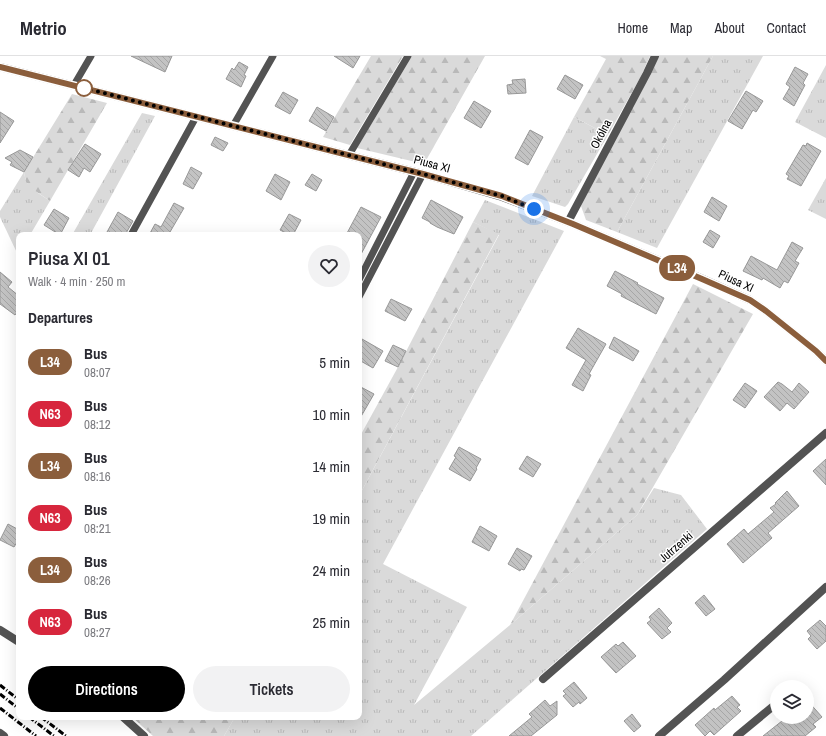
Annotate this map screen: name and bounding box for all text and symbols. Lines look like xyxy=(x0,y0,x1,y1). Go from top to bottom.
text: Metrio xyxy=(20,15,67,41)
text: Home xyxy=(617,19,648,37)
text: Map xyxy=(670,19,692,37)
text: About xyxy=(714,19,744,37)
text: Contact xyxy=(766,19,806,37)
unlabelled marker xyxy=(75,79,93,97)
street label: Okólna xyxy=(587,116,616,152)
street label: Piusa XI xyxy=(412,151,452,177)
your location xyxy=(524,199,544,219)
text: Piusa XI 01 xyxy=(28,245,110,271)
button: heart xyxy=(308,245,350,287)
line badge: L34 xyxy=(654,255,700,281)
text: L34 xyxy=(667,259,687,277)
street label: Piusa XI xyxy=(716,266,756,296)
text: Walk · 4 min · 250 m xyxy=(28,273,125,290)
text: Departures xyxy=(28,307,93,328)
text: Bus xyxy=(84,343,107,364)
text: 5 min xyxy=(319,352,350,373)
text: L34 xyxy=(40,353,60,371)
text: 08:07 xyxy=(84,364,111,381)
text: Bus xyxy=(84,395,107,416)
text: 10 min xyxy=(312,404,350,425)
text: N63 xyxy=(39,405,61,423)
text: 08:12 xyxy=(84,416,111,433)
text: Bus xyxy=(84,447,107,468)
text: 14 min xyxy=(312,456,350,477)
text: L34 xyxy=(40,457,60,475)
text: 08:16 xyxy=(84,468,111,485)
text: Bus xyxy=(84,499,107,520)
text: 19 min xyxy=(312,508,350,529)
text: N63 xyxy=(39,509,61,527)
text: 08:21 xyxy=(84,520,111,537)
street label: Jutrzenki xyxy=(656,528,696,566)
text: Bus xyxy=(84,551,107,572)
text: 24 min xyxy=(312,560,350,581)
text: L34 xyxy=(40,561,60,579)
text: 08:26 xyxy=(84,572,111,589)
text: Bus xyxy=(84,603,107,624)
text: 25 min xyxy=(312,612,350,633)
text: N63 xyxy=(39,613,61,631)
text: 08:27 xyxy=(84,624,111,641)
button: Directions xyxy=(28,666,185,712)
button: Tickets xyxy=(193,666,350,712)
map controls xyxy=(770,680,814,724)
button: layers xyxy=(770,680,814,724)

